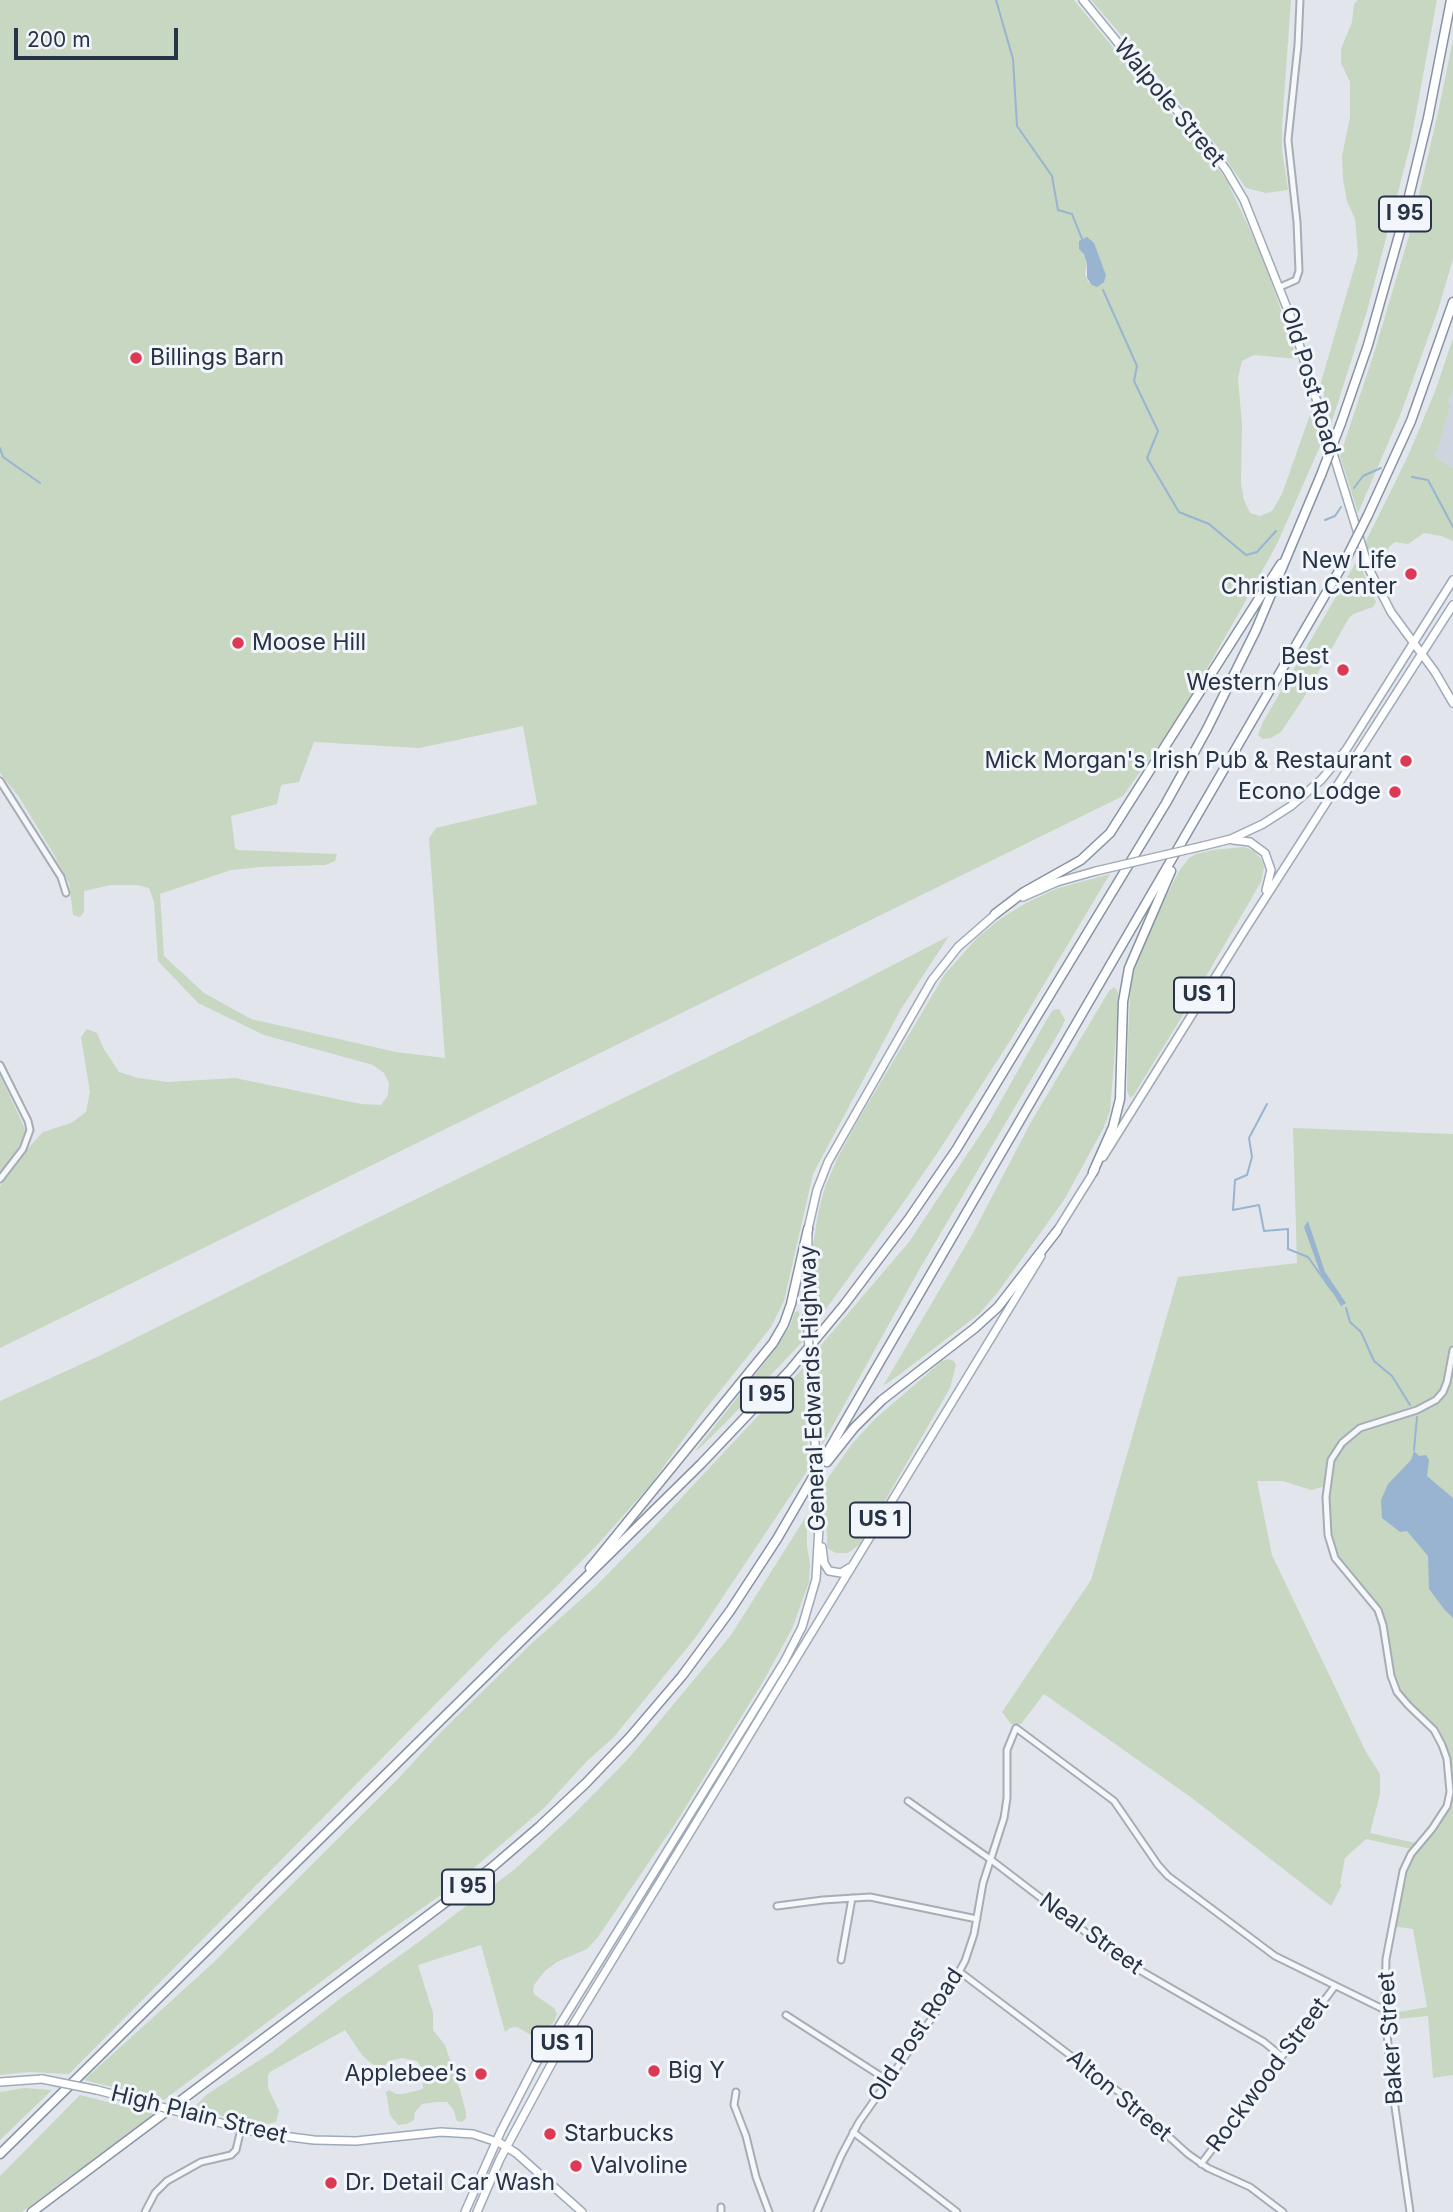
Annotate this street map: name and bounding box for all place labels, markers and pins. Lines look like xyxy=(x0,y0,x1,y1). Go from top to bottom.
place label: Billings Barn xyxy=(150,344,284,372)
marker: Billings Barn xyxy=(128,350,144,366)
place label: New Life Christian Center xyxy=(1221,547,1397,601)
marker: New Life Christian Center xyxy=(1403,566,1419,582)
place label: Moose Hill xyxy=(252,629,366,657)
marker: Moose Hill xyxy=(230,635,246,651)
place label: Best Western Plus xyxy=(1186,643,1329,697)
marker: Best Western Plus xyxy=(1335,662,1351,678)
place label: Mick Morgan's Irish Pub & Restaurant xyxy=(985,747,1392,775)
marker: Mick Morgan's Irish Pub & Restaurant xyxy=(1398,753,1414,769)
place label: Econo Lodge xyxy=(1238,778,1381,806)
marker: Econo Lodge xyxy=(1387,784,1403,800)
place label: Big Y xyxy=(668,2057,725,2085)
place label: Applebee's xyxy=(344,2060,467,2088)
marker: Big Y xyxy=(646,2063,662,2079)
marker: Applebee's xyxy=(473,2066,489,2082)
place label: Starbucks xyxy=(564,2120,674,2148)
marker: Starbucks xyxy=(542,2126,558,2142)
place label: Valvoline xyxy=(590,2152,688,2180)
marker: Valvoline xyxy=(568,2158,584,2174)
place label: Dr. Detail Car Wash xyxy=(345,2169,555,2197)
marker: Dr. Detail Car Wash xyxy=(323,2175,339,2191)

